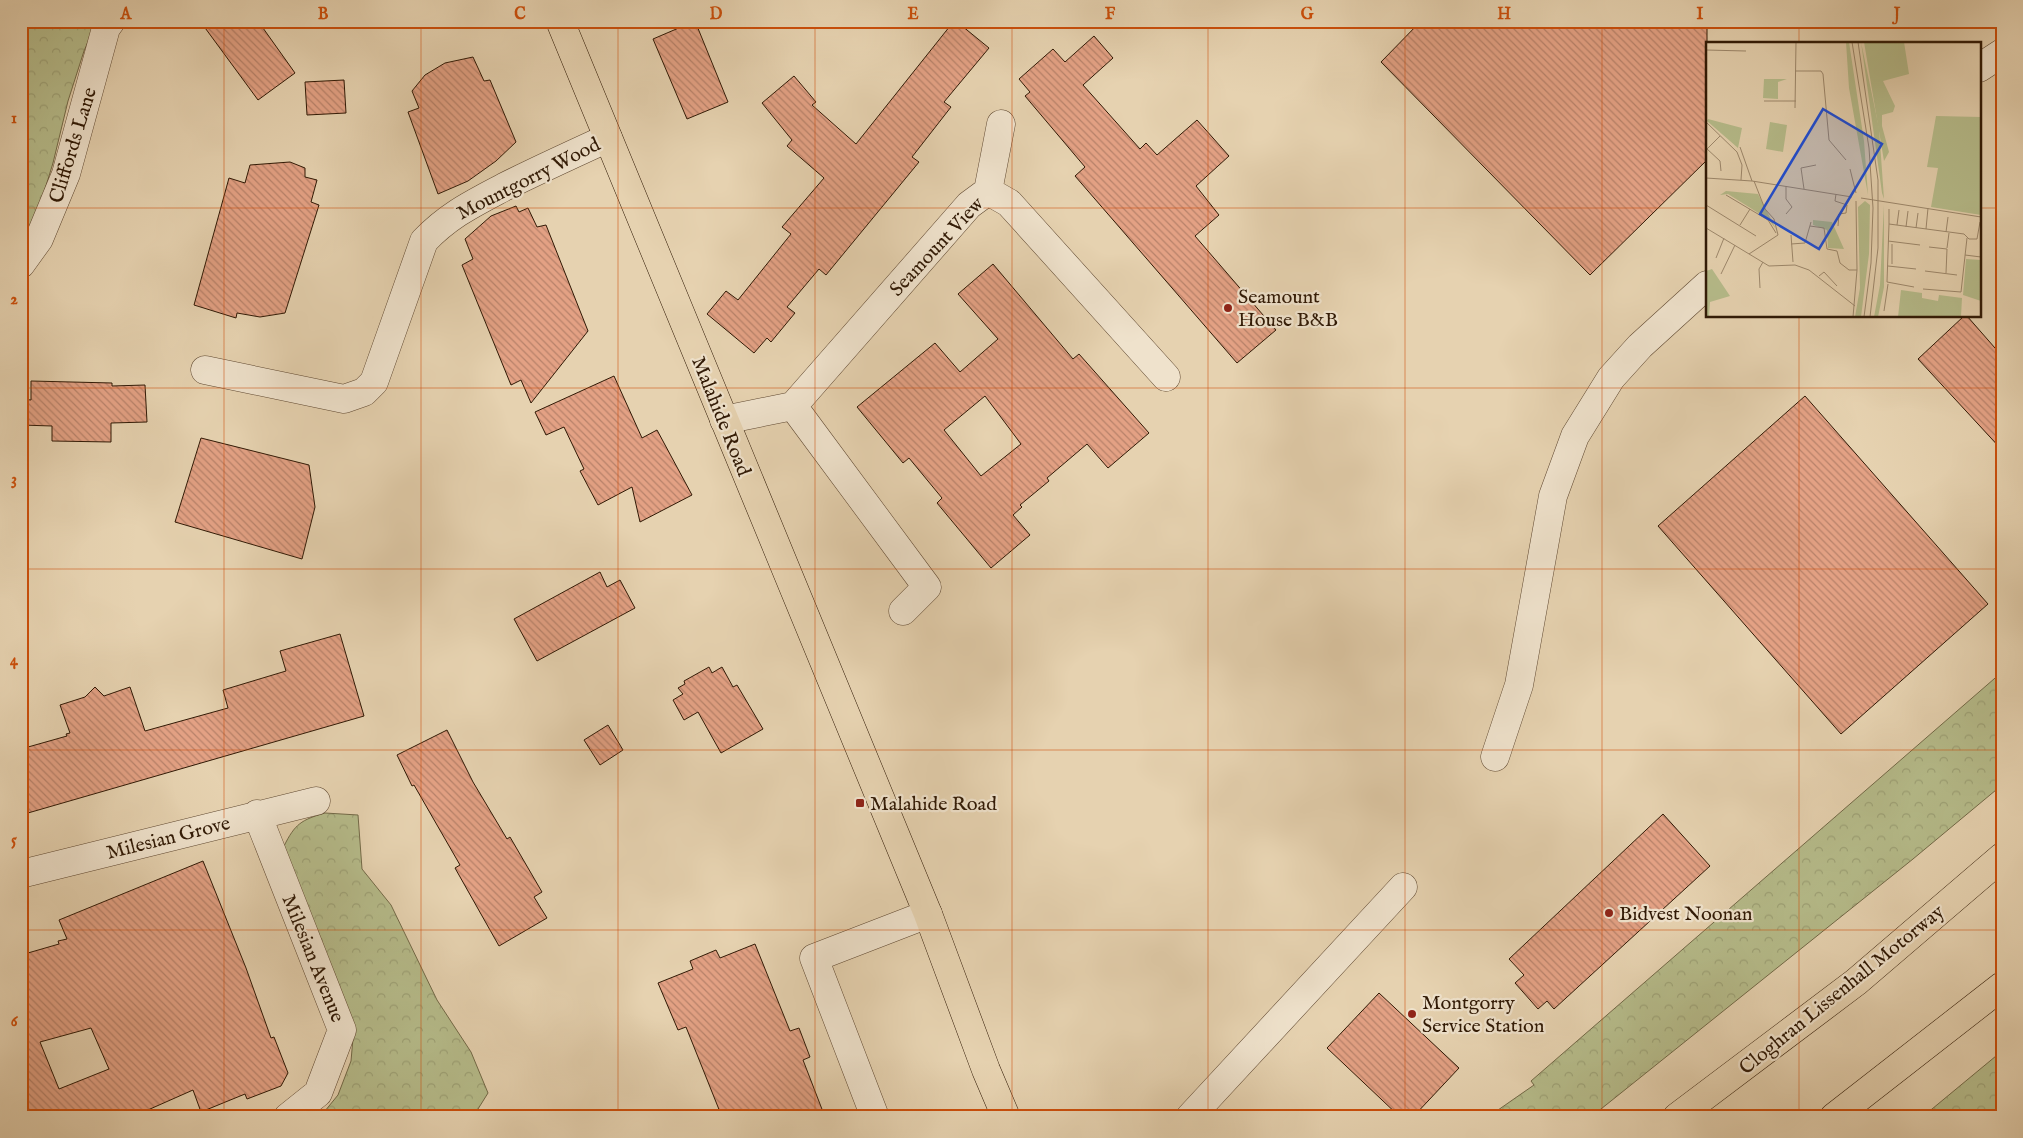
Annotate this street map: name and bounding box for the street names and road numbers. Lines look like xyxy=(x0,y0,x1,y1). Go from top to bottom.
street label: Cliffords Lane xyxy=(44,84,103,206)
street label: Mountgorry Wood xyxy=(453,132,605,226)
street label: Seamount View xyxy=(885,191,990,302)
street label: Malahide Road xyxy=(685,353,756,480)
street label: Milesian Grove xyxy=(104,811,233,866)
street label: Milesian Avenue xyxy=(276,891,350,1026)
street label: Cloghran Lissenhall Motorway xyxy=(1734,900,1950,1081)

